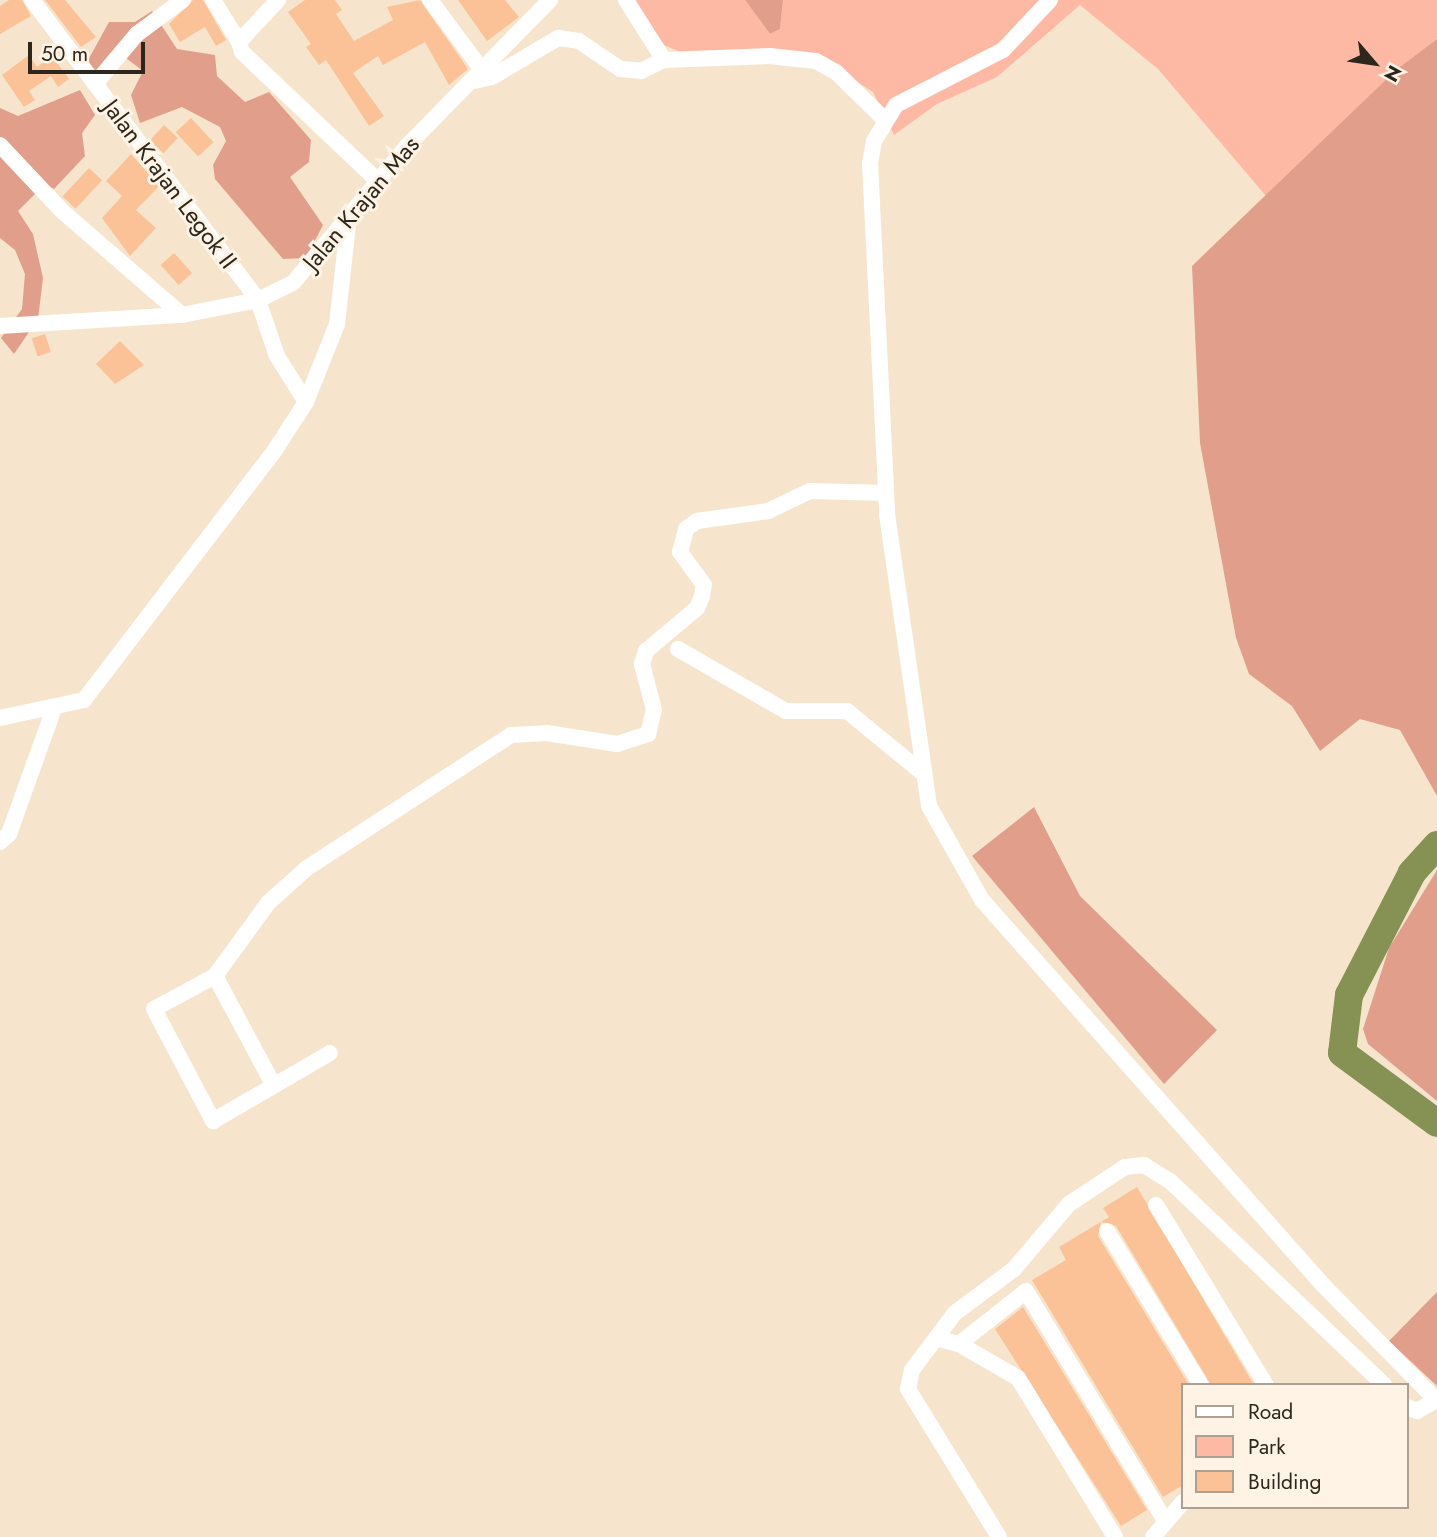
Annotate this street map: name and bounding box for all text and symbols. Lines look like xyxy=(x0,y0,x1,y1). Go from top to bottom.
scale bar xyxy=(32,28,149,72)
north arrow xyxy=(1339,28,1409,98)
text: 50 m xyxy=(41,39,88,69)
text: N xyxy=(1377,60,1408,87)
street label: Jalan Krajan Legok II xyxy=(97,94,243,274)
street label: Jalan Krajan Mas xyxy=(297,130,425,276)
legend xyxy=(1182,1383,1409,1509)
text: Road xyxy=(1248,1397,1293,1427)
text: Park xyxy=(1248,1432,1285,1462)
text: Building xyxy=(1248,1467,1321,1497)

